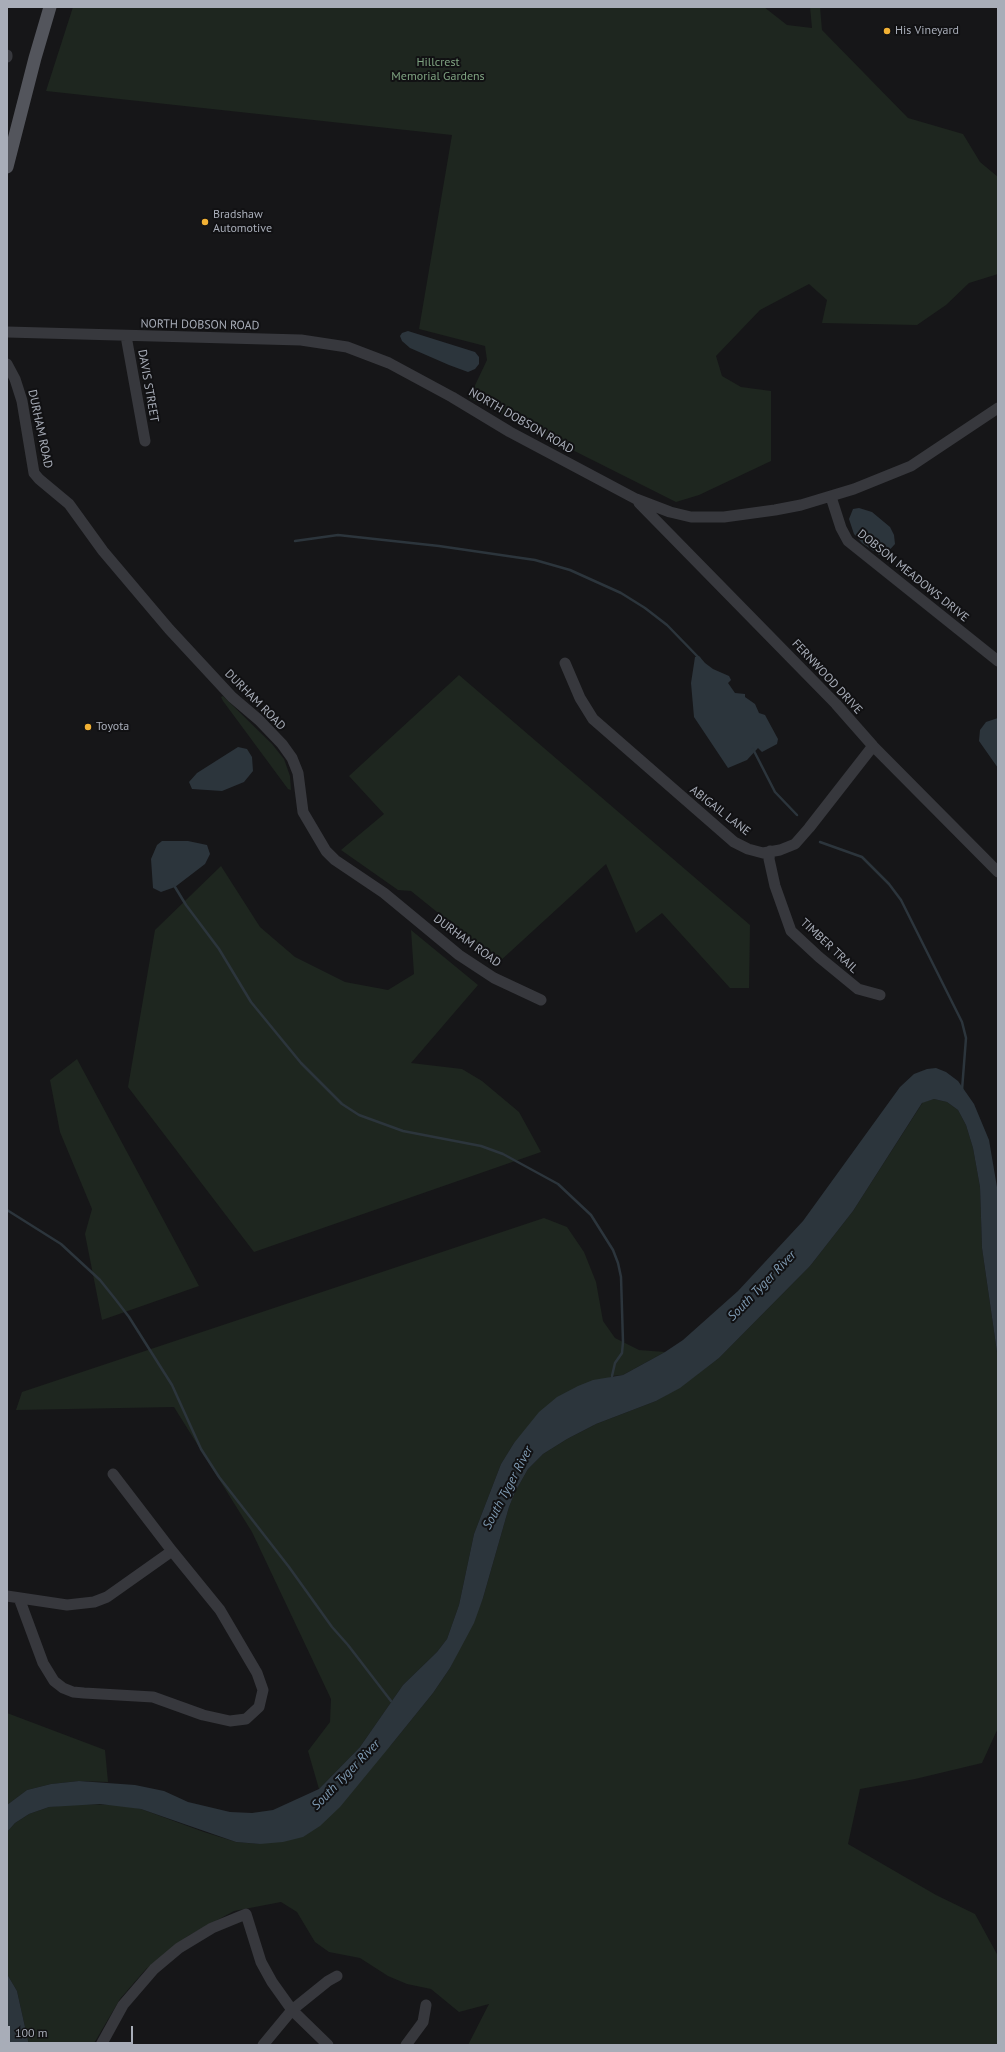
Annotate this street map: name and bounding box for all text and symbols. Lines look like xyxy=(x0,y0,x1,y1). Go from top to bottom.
place label: His Vineyard xyxy=(895,24,959,38)
marker: His Vineyard xyxy=(882,26,892,36)
park label: Hillcrest Memorial Gardens xyxy=(391,56,485,84)
place label: Bradshaw Automotive xyxy=(213,208,272,236)
marker: Bradshaw Automotive xyxy=(200,217,210,227)
street label: NORTH DOBSON ROAD xyxy=(140,317,260,333)
street label: DAVIS STREET xyxy=(135,349,161,423)
street label: NORTH DOBSON ROAD xyxy=(466,385,576,457)
street label: DURHAM ROAD xyxy=(25,388,55,470)
street label: DOBSON MEADOWS DRIVE xyxy=(854,527,972,625)
street label: FERNWOOD DRIVE xyxy=(789,637,865,717)
street label: DURHAM ROAD xyxy=(222,667,288,733)
place label: Toyota xyxy=(96,720,129,734)
marker: Toyota xyxy=(83,722,93,732)
street label: ABIGAIL LANE xyxy=(687,783,753,839)
street label: DURHAM ROAD xyxy=(430,912,504,970)
street label: TIMBER TRAIL xyxy=(797,916,861,976)
water label: South Tyger River xyxy=(725,1248,799,1324)
water label: South Tyger River xyxy=(480,1444,536,1532)
water label: South Tyger River xyxy=(309,1737,383,1813)
scale bar xyxy=(10,2018,135,2044)
text: 100 m xyxy=(15,2025,48,2040)

